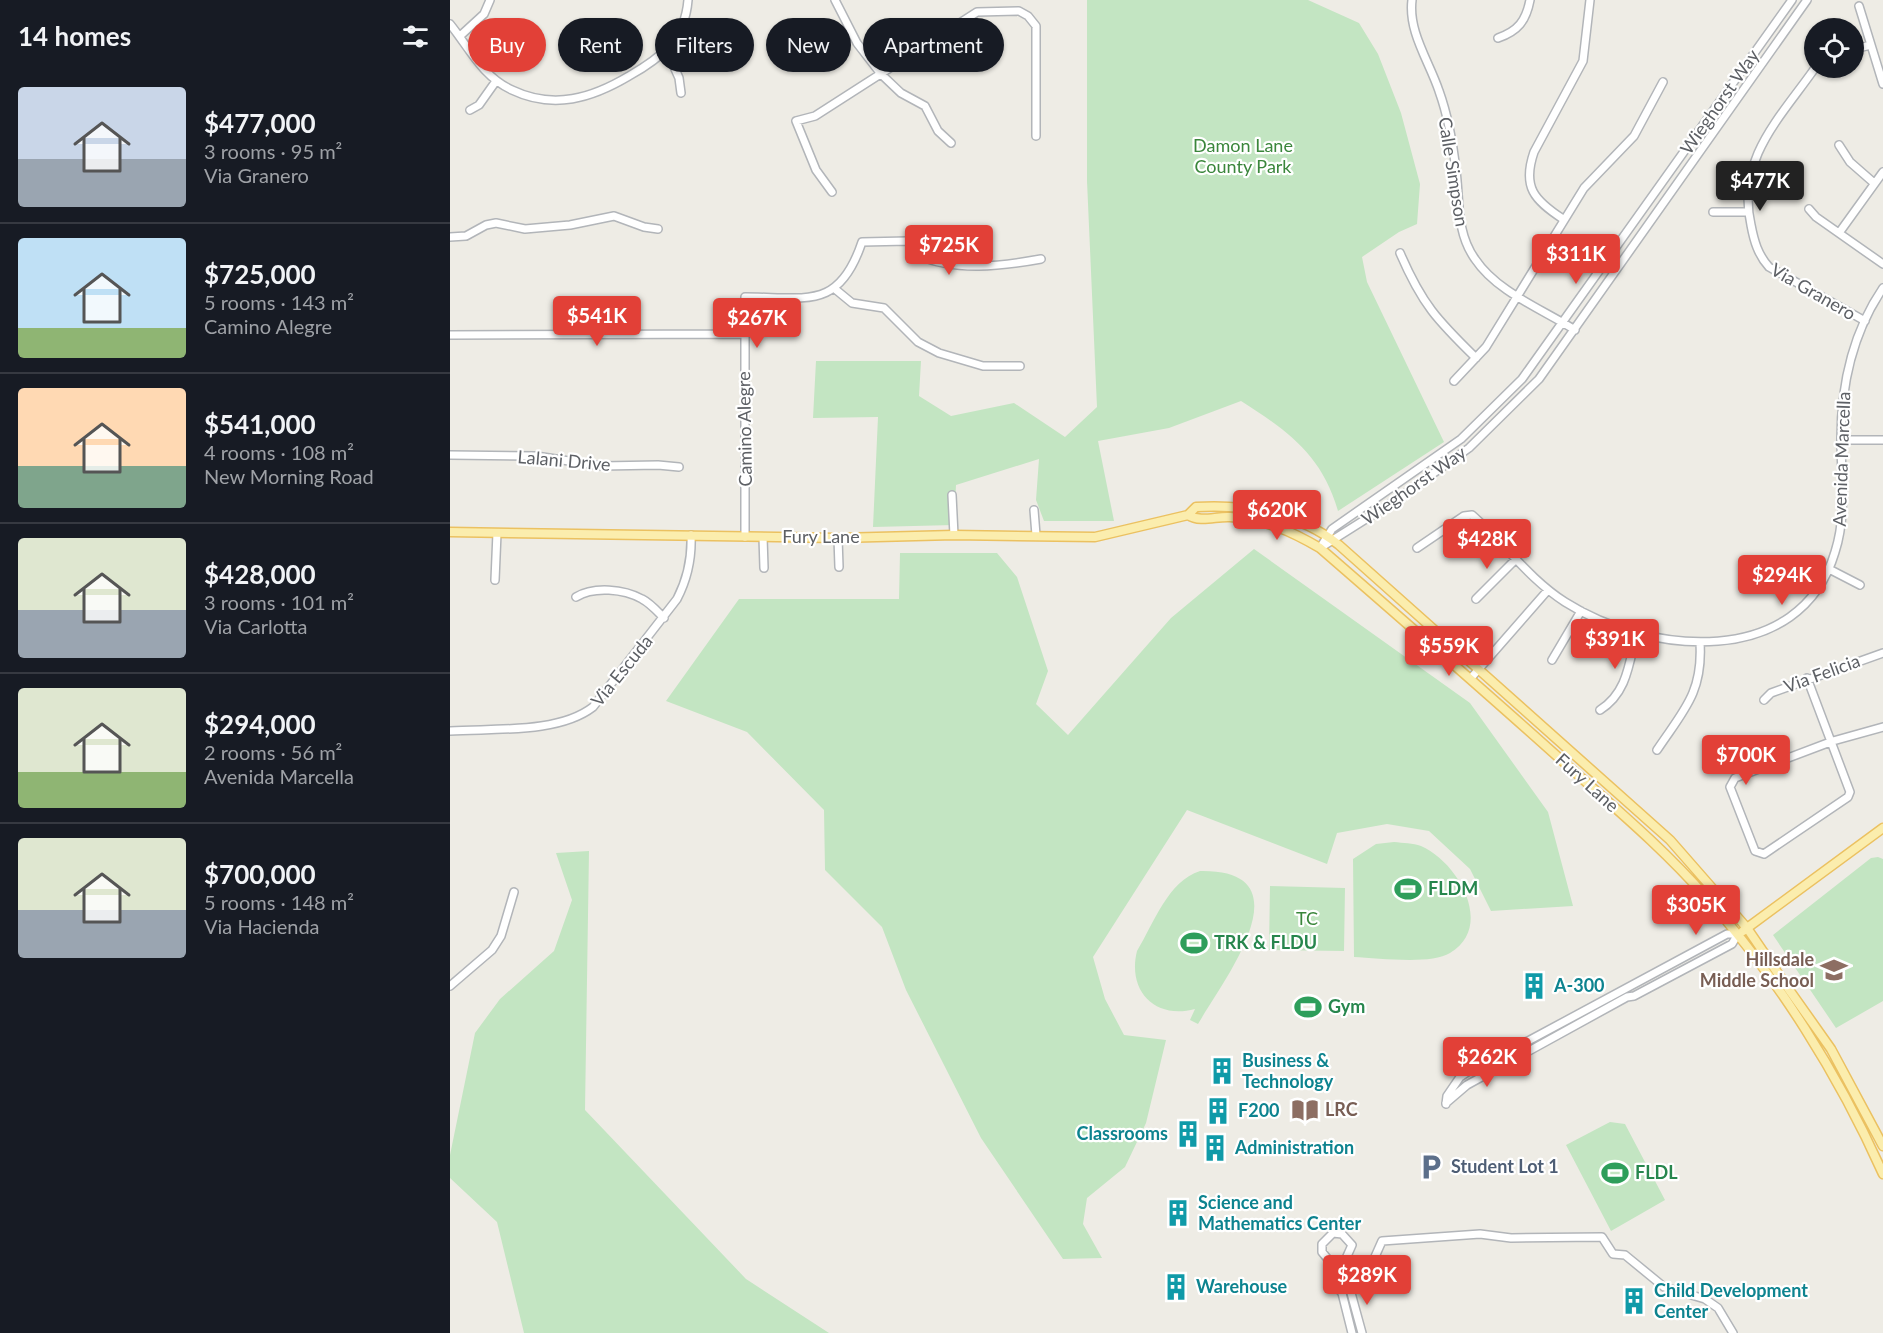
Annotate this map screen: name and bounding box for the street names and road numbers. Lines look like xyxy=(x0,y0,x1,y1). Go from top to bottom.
street label: Wieghorst Way xyxy=(1675,44,1764,158)
street label: Calle Simpson xyxy=(1434,116,1473,228)
street label: Via Granero xyxy=(1767,258,1860,324)
street label: Camino Alegre xyxy=(732,371,756,487)
street label: Avenida Marcella xyxy=(1828,391,1854,527)
street label: Wieghorst Way xyxy=(1357,441,1471,529)
street label: Lalani Drive xyxy=(517,445,612,475)
street label: Fury Lane xyxy=(782,525,860,547)
street label: Via Escuda xyxy=(586,630,657,711)
street label: Via Felicia xyxy=(1781,649,1863,697)
street label: Fury Lane xyxy=(1552,748,1624,816)

